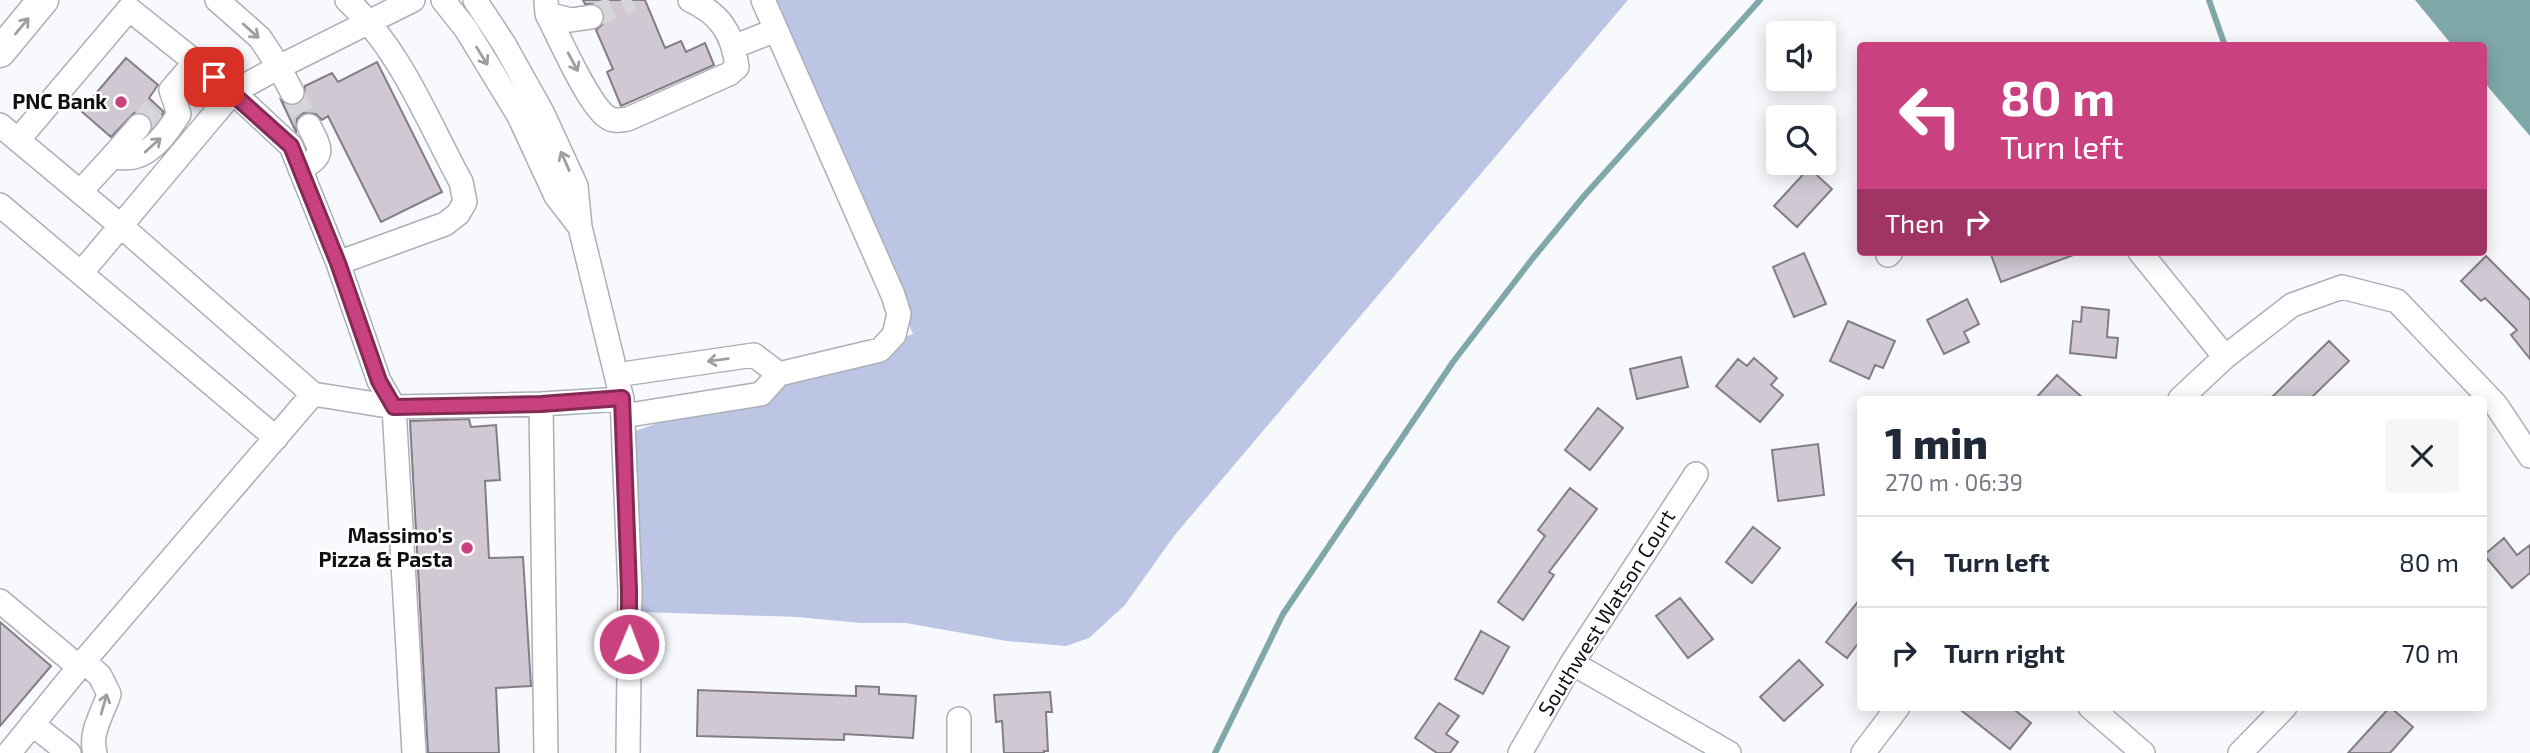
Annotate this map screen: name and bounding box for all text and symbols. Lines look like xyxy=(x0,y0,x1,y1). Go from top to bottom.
one-way arrow xyxy=(13,17,29,35)
map controls xyxy=(1766,21,1836,175)
button: sound xyxy=(1766,21,1836,91)
one-way arrow xyxy=(242,22,259,39)
one-way arrow xyxy=(476,45,490,65)
pin xyxy=(184,47,244,107)
one-way arrow xyxy=(566,51,580,72)
icon: arrive xyxy=(195,58,233,96)
text: 80 m xyxy=(2000,67,2115,126)
icon: left xyxy=(1885,70,1976,161)
place label: PNC Bank xyxy=(12,88,107,113)
marker: PNC Bank xyxy=(113,94,129,110)
button: search xyxy=(1766,105,1836,175)
text: Turn left xyxy=(2000,127,2124,165)
one-way arrow xyxy=(144,137,162,153)
one-way arrow xyxy=(558,151,571,173)
icon: right xyxy=(1958,203,1996,241)
text: Then xyxy=(1885,207,1944,238)
one-way arrow xyxy=(707,354,730,367)
text: 1 min xyxy=(1885,417,1988,467)
button: close xyxy=(2385,419,2459,493)
text: 270 m · 06:39 xyxy=(1885,468,2023,496)
street label: Southwest Watson Court xyxy=(1532,504,1680,720)
place label: Massimo's Pizza & Pasta xyxy=(318,522,453,571)
marker: Massimo's Pizza & Pasta xyxy=(459,540,475,556)
icon: left xyxy=(1885,543,1923,581)
text: Turn left xyxy=(1944,546,2050,577)
text: 80 m xyxy=(2399,546,2459,577)
position arrow xyxy=(592,607,666,681)
icon: right xyxy=(1885,634,1923,672)
text: Turn right xyxy=(1944,637,2065,668)
text: 70 m xyxy=(2401,637,2459,668)
one-way arrow xyxy=(99,693,112,715)

